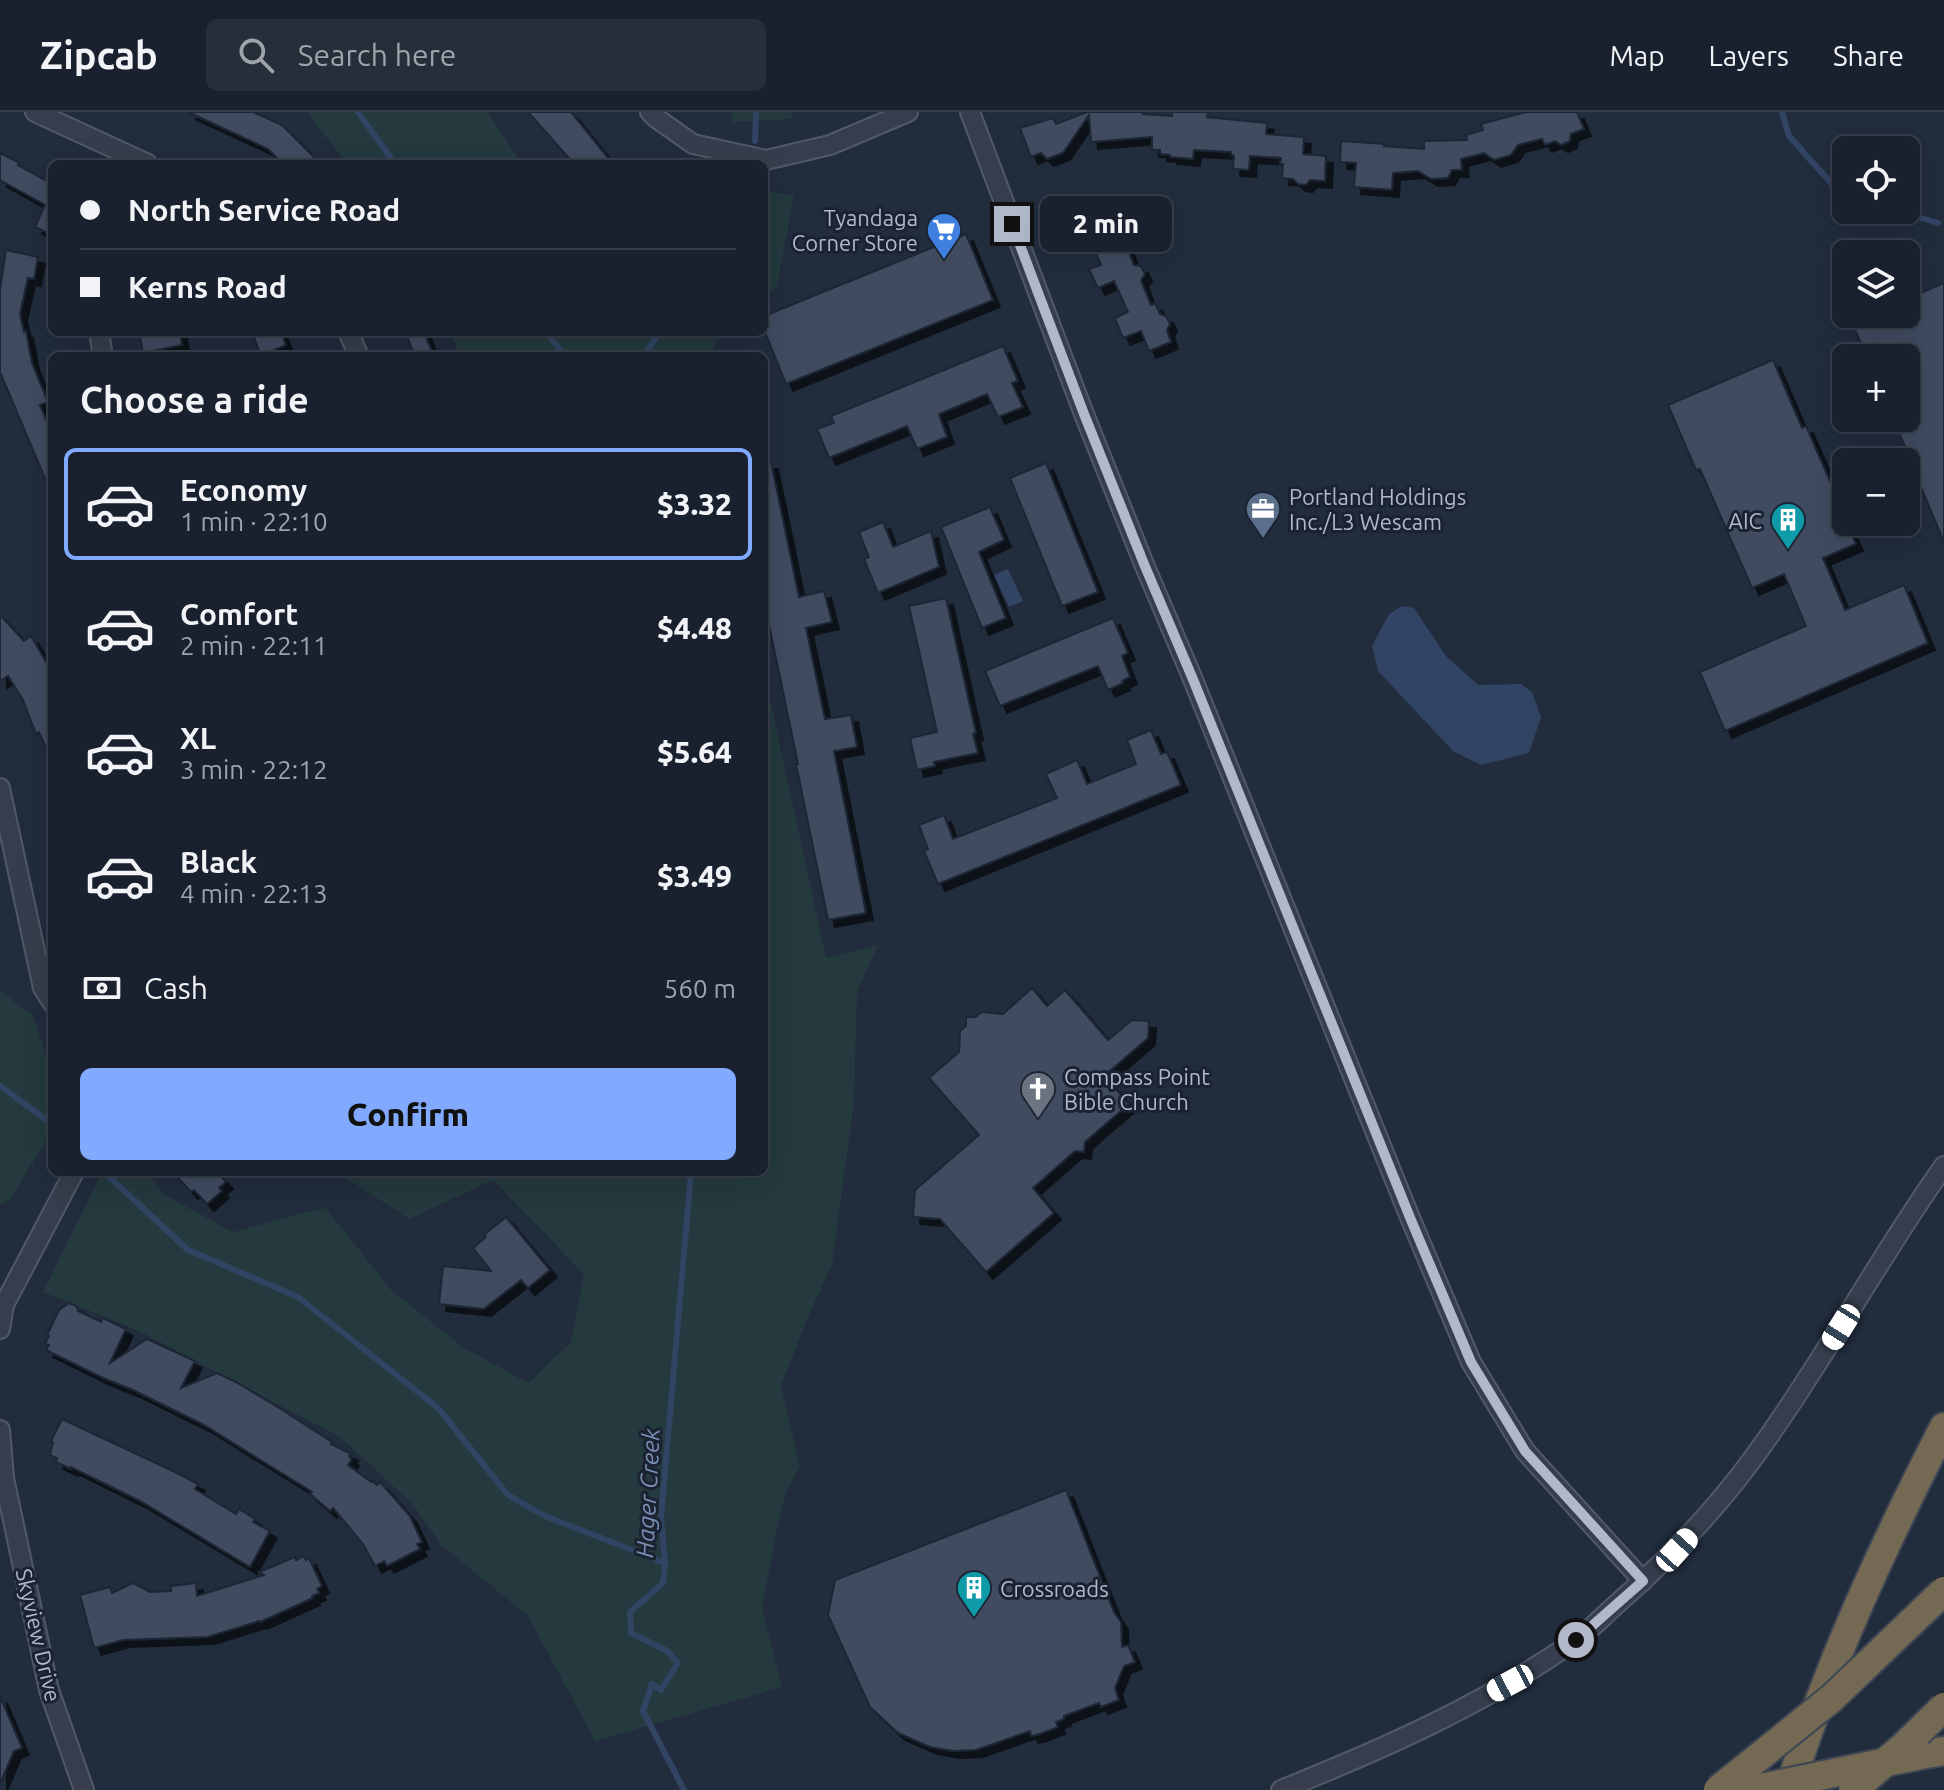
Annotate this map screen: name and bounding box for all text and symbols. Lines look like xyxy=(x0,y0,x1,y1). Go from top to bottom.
search box xyxy=(206,19,766,91)
icon: search xyxy=(234,33,278,77)
text: Zipcab xyxy=(40,34,158,76)
text: Search here xyxy=(298,38,456,72)
text: Map xyxy=(1609,40,1665,71)
text: Layers xyxy=(1709,40,1789,71)
text: Share xyxy=(1833,40,1904,71)
map controls xyxy=(1832,136,1920,536)
button: locate xyxy=(1832,136,1920,224)
text: North Service Road xyxy=(128,193,400,227)
callout: 2 min xyxy=(1040,196,1172,252)
place label: Tyandaga Corner Store xyxy=(792,205,918,255)
route end xyxy=(994,206,1030,242)
text: 2 min xyxy=(1073,209,1139,238)
supermarket icon: Tyandaga Corner Store xyxy=(925,211,963,261)
button: layers xyxy=(1832,240,1920,328)
text: Kerns Road xyxy=(128,270,287,304)
button: + xyxy=(1832,344,1920,432)
text: Choose a ride xyxy=(80,379,309,420)
button: − xyxy=(1832,448,1920,536)
icon: car xyxy=(84,468,156,540)
text: Economy xyxy=(180,473,307,507)
place label: Portland Holdings Inc./L3 Wescam xyxy=(1289,484,1466,534)
text: $3.32 xyxy=(657,487,732,521)
office icon: Portland Holdings Inc./L3 Wescam xyxy=(1244,490,1282,540)
building icon: AIC xyxy=(1769,501,1807,551)
text: 1 min · 22:10 xyxy=(180,507,328,536)
place label: AIC xyxy=(1729,508,1762,533)
icon: car xyxy=(84,592,156,664)
text: Comfort xyxy=(180,597,298,631)
text: $4.48 xyxy=(657,611,732,645)
text: 2 min · 22:11 xyxy=(180,631,328,660)
icon: car xyxy=(84,716,156,788)
text: XL xyxy=(180,721,216,755)
text: $5.64 xyxy=(657,735,732,769)
text: 3 min · 22:12 xyxy=(180,755,328,784)
icon: car xyxy=(84,840,156,912)
text: Black xyxy=(180,845,257,879)
text: $3.49 xyxy=(657,859,732,893)
text: 4 min · 22:13 xyxy=(180,879,328,908)
icon: cash xyxy=(80,966,124,1010)
text: Cash xyxy=(144,971,208,1005)
text: 560 m xyxy=(664,974,736,1003)
place label: Compass Point Bible Church xyxy=(1064,1064,1210,1114)
button: Confirm xyxy=(80,1068,736,1160)
church icon: Compass Point Bible Church xyxy=(1019,1070,1057,1120)
car xyxy=(1818,1300,1864,1354)
water label: Hager Creek xyxy=(631,1427,665,1558)
car xyxy=(1652,1524,1702,1576)
street label: Skyview Drive xyxy=(12,1566,66,1704)
building icon: Crossroads xyxy=(955,1569,993,1619)
place label: Crossroads xyxy=(1000,1576,1109,1601)
route start xyxy=(1558,1622,1594,1658)
car xyxy=(1483,1661,1537,1705)

